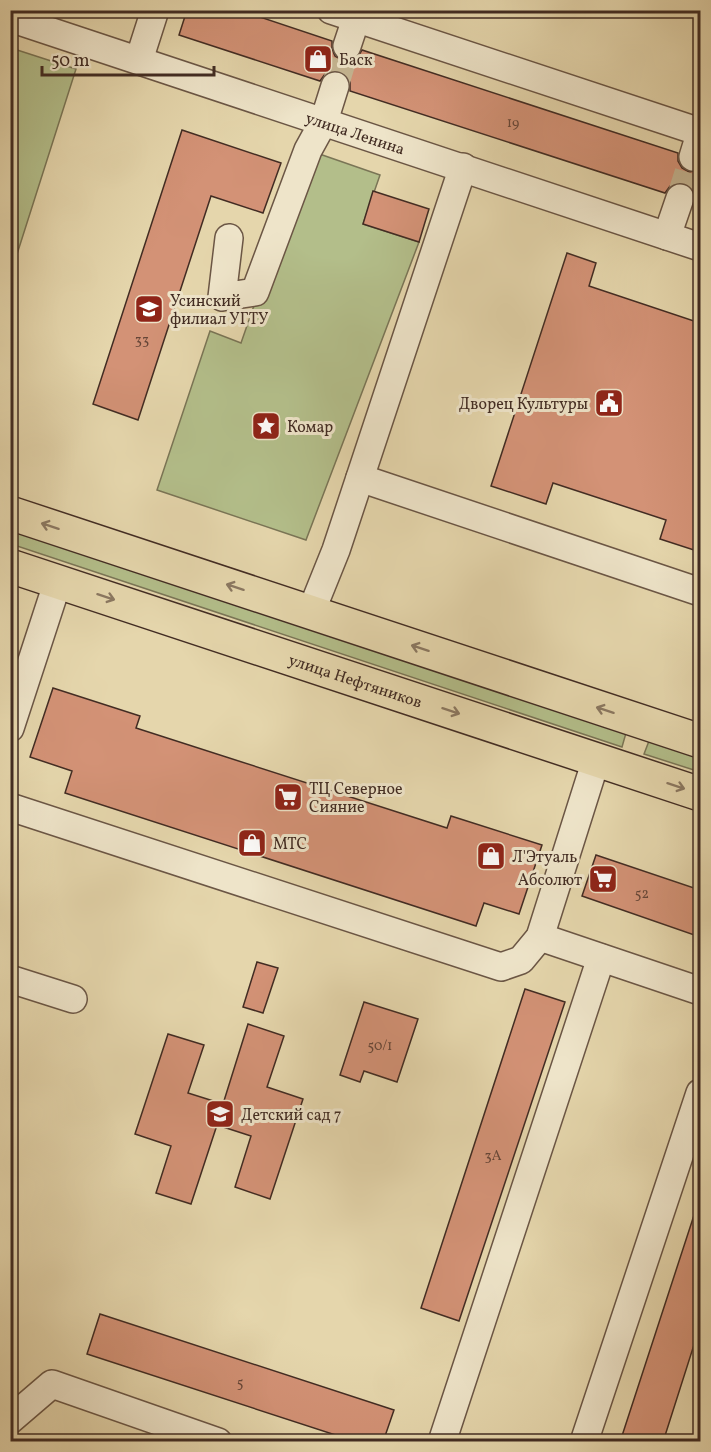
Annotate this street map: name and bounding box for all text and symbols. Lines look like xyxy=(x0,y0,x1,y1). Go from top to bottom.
scale bar xyxy=(42,39,214,77)
shop icon: Баск xyxy=(302,43,334,75)
text: 50 m xyxy=(51,49,90,74)
place label: Баск xyxy=(339,50,373,72)
street label: улица Ленина xyxy=(302,108,407,161)
house number: 19 xyxy=(507,114,519,133)
place label: Усинский филиал УГТУ xyxy=(170,291,269,331)
school or university icon: Усинский филиал УГТУ xyxy=(133,293,165,325)
house number: 33 xyxy=(135,331,149,350)
public building icon: Дворец Культуры xyxy=(593,387,625,419)
place label: Дворец Культуры xyxy=(459,394,588,416)
place icon: Комар xyxy=(250,410,282,442)
place label: Комар xyxy=(287,417,333,439)
one-way arrow xyxy=(41,520,60,531)
one-way arrow xyxy=(226,581,245,592)
one-way arrow xyxy=(96,593,115,604)
one-way arrow xyxy=(411,642,430,653)
street label: улица Нефтяников xyxy=(285,650,425,714)
one-way arrow xyxy=(596,703,615,714)
one-way arrow xyxy=(441,707,460,718)
place label: ТЦ Северное Сияние xyxy=(309,779,403,819)
supermarket icon: ТЦ Северное Сияние xyxy=(272,781,304,813)
one-way arrow xyxy=(666,781,685,792)
shop icon: МТС xyxy=(236,827,268,859)
place label: МТС xyxy=(273,834,307,856)
shop icon: Л'Этуаль xyxy=(475,840,507,872)
place label: Л'Этуаль xyxy=(512,847,577,869)
supermarket icon: Абсолют xyxy=(587,863,619,895)
place label: Абсолют xyxy=(518,870,582,892)
house number: 52 xyxy=(635,885,649,904)
house number: 50/1 xyxy=(368,1037,393,1056)
school or university icon: Детский сад 7 xyxy=(204,1098,236,1130)
place label: Детский сад 7 xyxy=(241,1105,342,1127)
house number: 3А xyxy=(484,1147,502,1166)
house number: 5 xyxy=(237,1374,243,1393)

